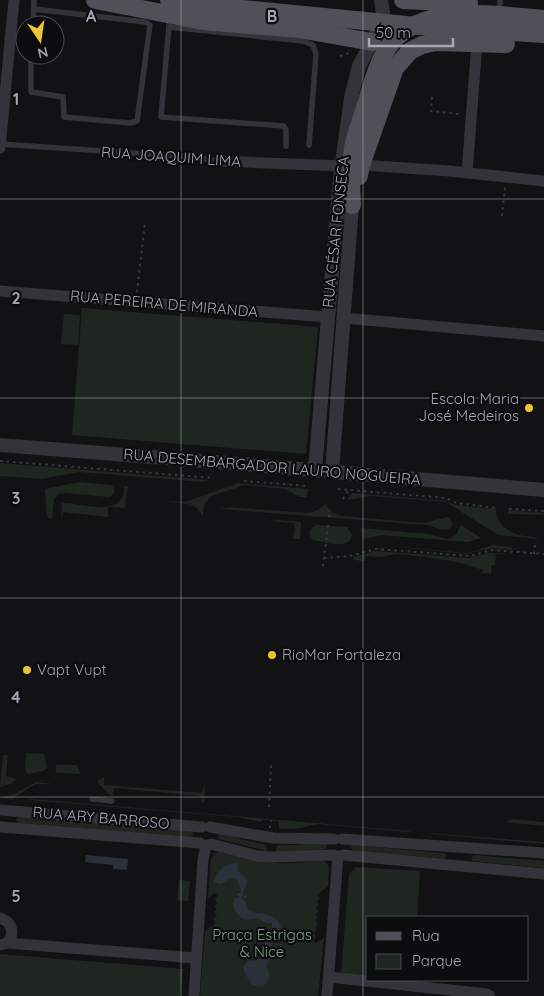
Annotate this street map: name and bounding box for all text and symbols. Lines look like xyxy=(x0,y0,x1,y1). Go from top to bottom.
text: A xyxy=(86,6,97,26)
text: B xyxy=(267,6,277,26)
north arrow xyxy=(15,15,65,65)
scale bar xyxy=(369,15,453,47)
text: 50 m xyxy=(376,23,411,42)
text: N xyxy=(36,43,50,63)
text: 1 xyxy=(13,89,19,109)
street label: RUA JOAQUIM LIMA xyxy=(100,142,242,171)
street label: RUA CÉSAR FONSECA xyxy=(318,155,353,309)
street label: RUA PEREIRA DE MIRANDA xyxy=(69,286,259,321)
text: 2 xyxy=(11,288,21,308)
place label: Escola Maria José Medeiros xyxy=(419,389,519,425)
marker: Escola Maria José Medeiros xyxy=(523,402,535,414)
street label: RUA DESEMBARGADOR LAURO NOGUEIRA xyxy=(123,444,422,489)
text: 3 xyxy=(12,488,20,508)
place label: RioMar Fortaleza xyxy=(282,645,401,664)
marker: RioMar Fortaleza xyxy=(266,649,278,661)
place label: Vapt Vupt xyxy=(37,660,107,679)
marker: Vapt Vupt xyxy=(21,664,33,676)
text: 4 xyxy=(11,687,21,707)
street label: RUA ARY BARROSO xyxy=(32,802,170,833)
text: 5 xyxy=(11,886,21,906)
legend xyxy=(366,916,529,981)
park label: Praça Estrigas & Nice xyxy=(212,925,312,961)
text: Rua xyxy=(412,926,440,945)
text: Parque xyxy=(412,951,462,970)

